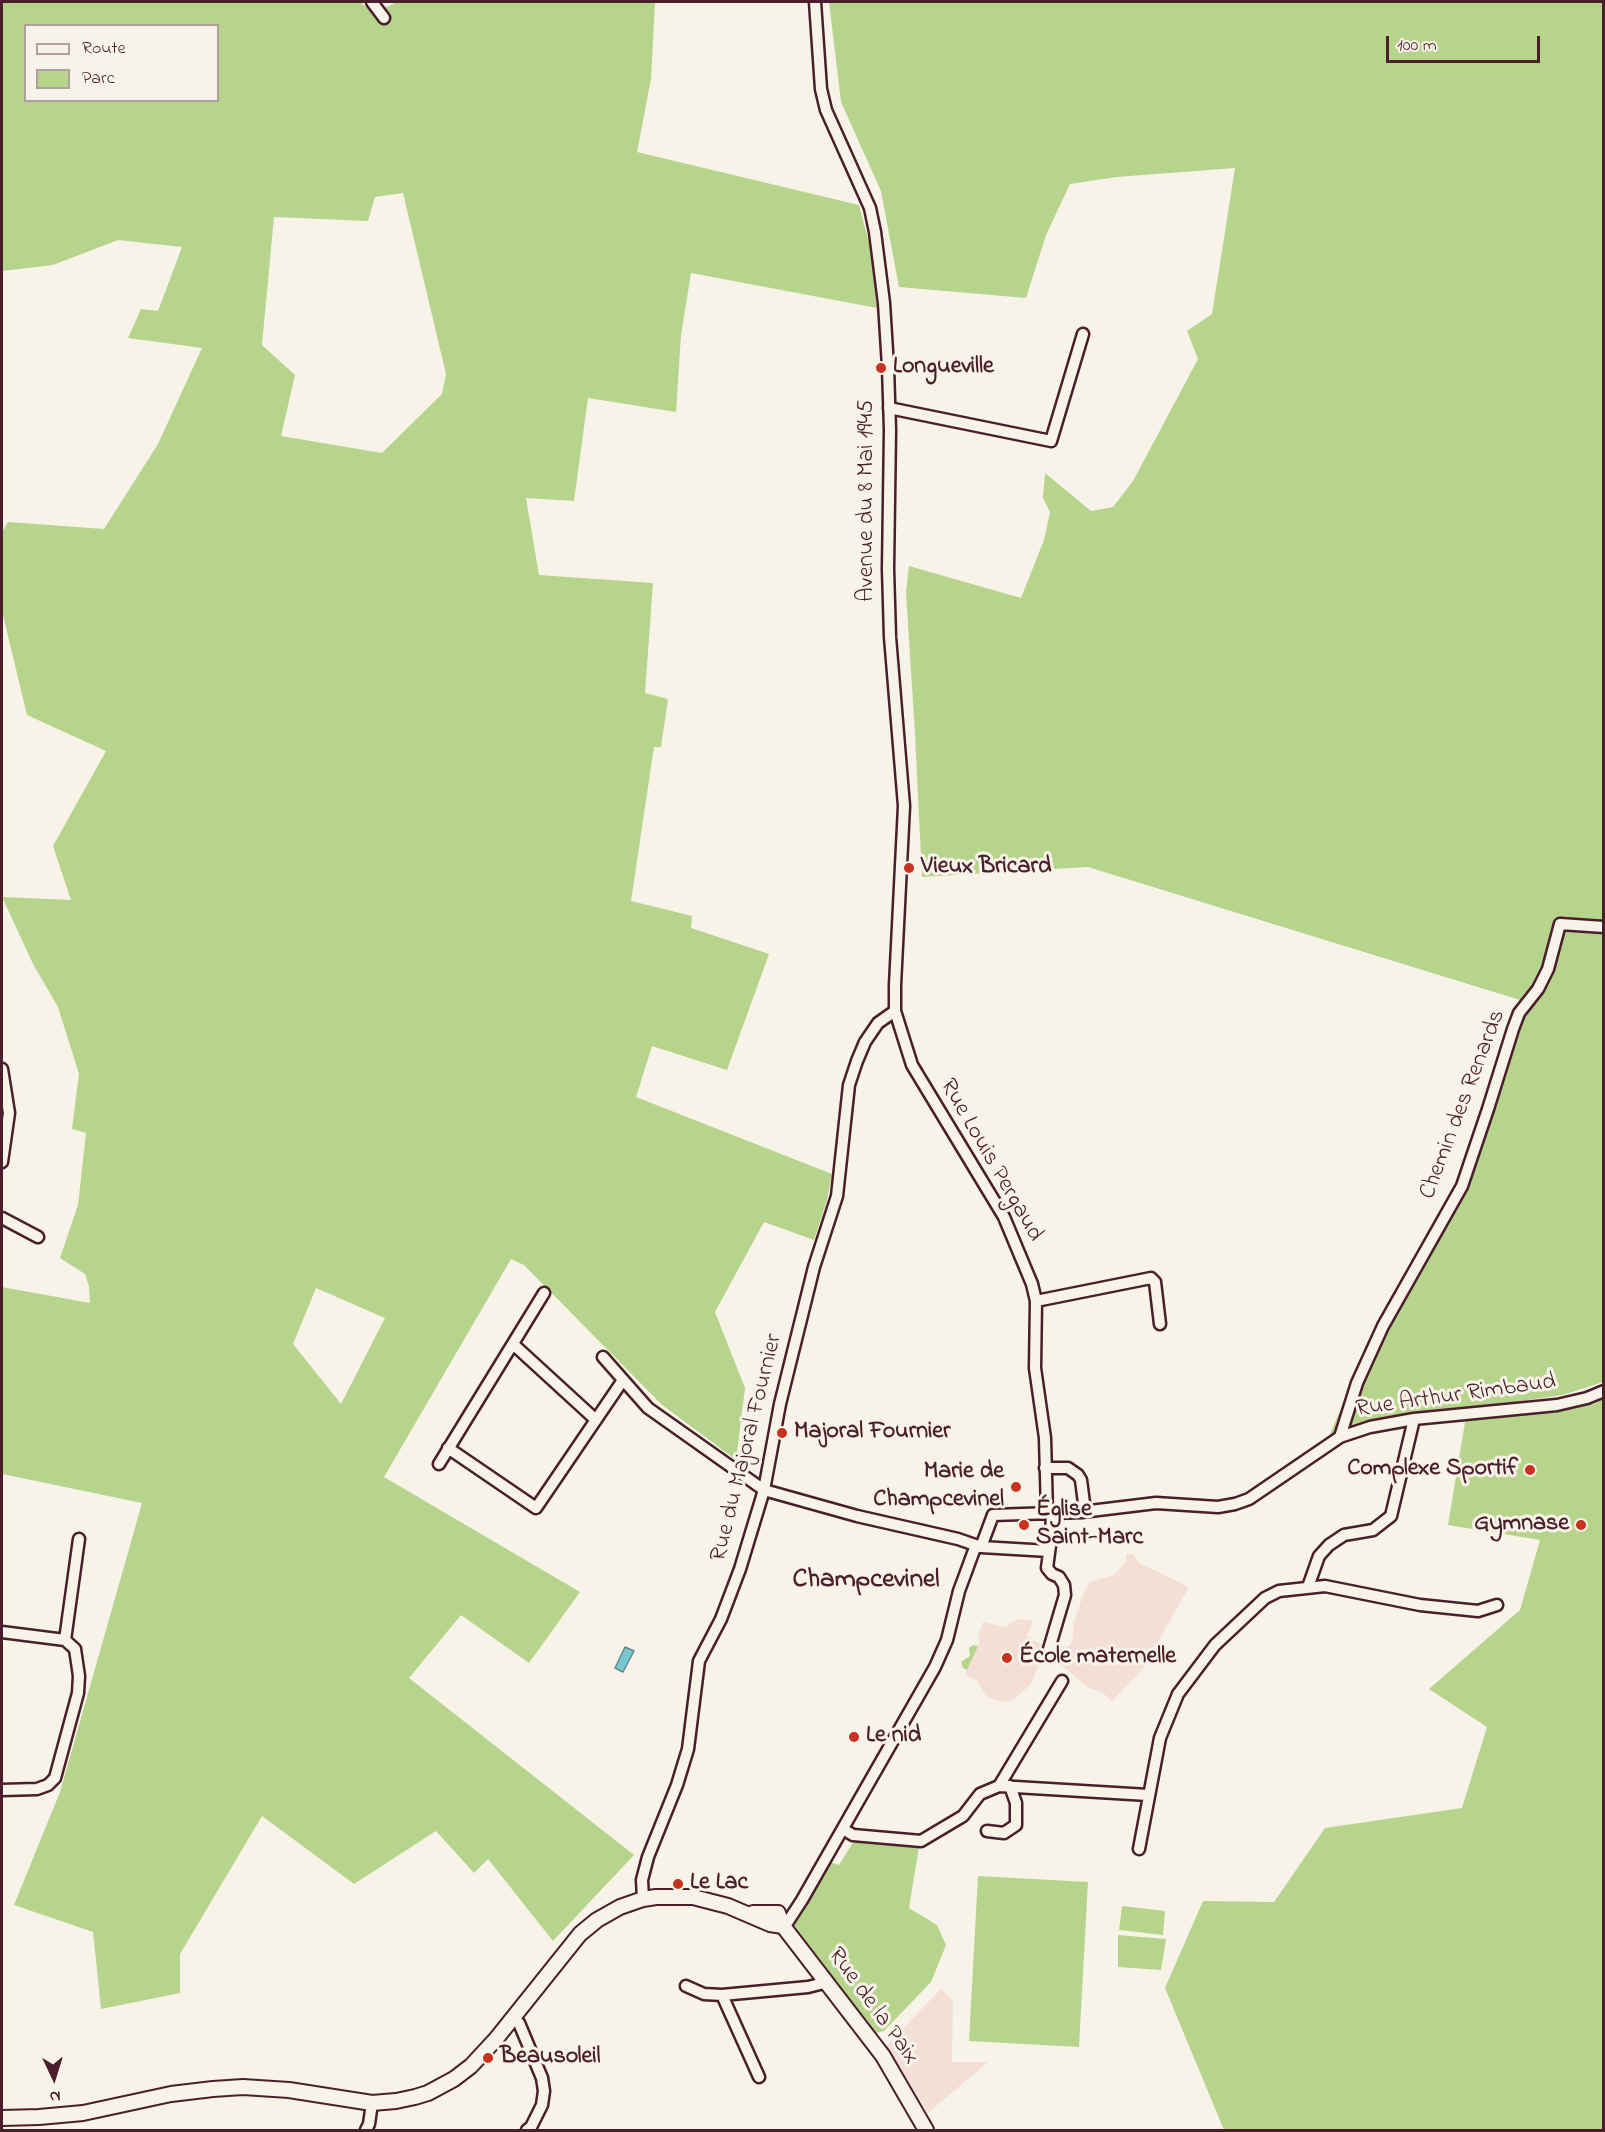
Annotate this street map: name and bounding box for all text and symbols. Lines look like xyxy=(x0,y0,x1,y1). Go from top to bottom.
legend xyxy=(24,24,219,102)
scale bar xyxy=(1389,24,1544,62)
text: 100 m xyxy=(1397,33,1437,59)
text: Route xyxy=(82,36,126,62)
text: Parc xyxy=(82,66,115,92)
place label: Longueville xyxy=(893,354,994,382)
marker: Longueville xyxy=(874,361,888,375)
street label: Avenue du 8 Mai 1945 xyxy=(854,400,882,602)
place label: Vieux Bricard xyxy=(921,854,1051,882)
marker: Vieux Bricard xyxy=(902,861,916,875)
street label: Chemin des Renards xyxy=(1415,1006,1513,1204)
street label: Rue Louis Pergaud xyxy=(932,1075,1048,1247)
street label: Rue du Majoral Fournier xyxy=(706,1331,790,1565)
street label: Rue Arthur Rimbaud xyxy=(1354,1369,1558,1425)
place label: Majoral Fournier xyxy=(794,1419,951,1447)
marker: Majoral Fournier xyxy=(775,1426,789,1440)
place label: Complexe Sportif xyxy=(1347,1456,1518,1484)
place label: Marie de Champcevinel xyxy=(873,1459,1004,1515)
marker: Complexe Sportif xyxy=(1523,1463,1537,1477)
marker: Marie de Champcevinel xyxy=(1009,1480,1023,1494)
place label: Église Saint-Marc xyxy=(1036,1497,1143,1553)
place label: Gymnase xyxy=(1474,1511,1569,1539)
marker: Église Saint-Marc xyxy=(1017,1518,1031,1532)
marker: Gymnase xyxy=(1574,1518,1588,1532)
district label: Champcevinel xyxy=(792,1566,940,1598)
place label: École maternelle xyxy=(1019,1644,1176,1672)
marker: École maternelle xyxy=(1000,1651,1014,1665)
place label: Le nid xyxy=(866,1723,921,1751)
marker: Le nid xyxy=(847,1730,861,1744)
place label: Le Lac xyxy=(690,1870,748,1898)
marker: Le Lac xyxy=(671,1877,685,1891)
street label: Rue de la Paix xyxy=(820,1943,924,2071)
place label: Beausoleil xyxy=(500,2044,601,2072)
north arrow xyxy=(24,2048,84,2108)
marker: Beausoleil xyxy=(481,2051,495,2065)
text: N xyxy=(49,2084,61,2108)

